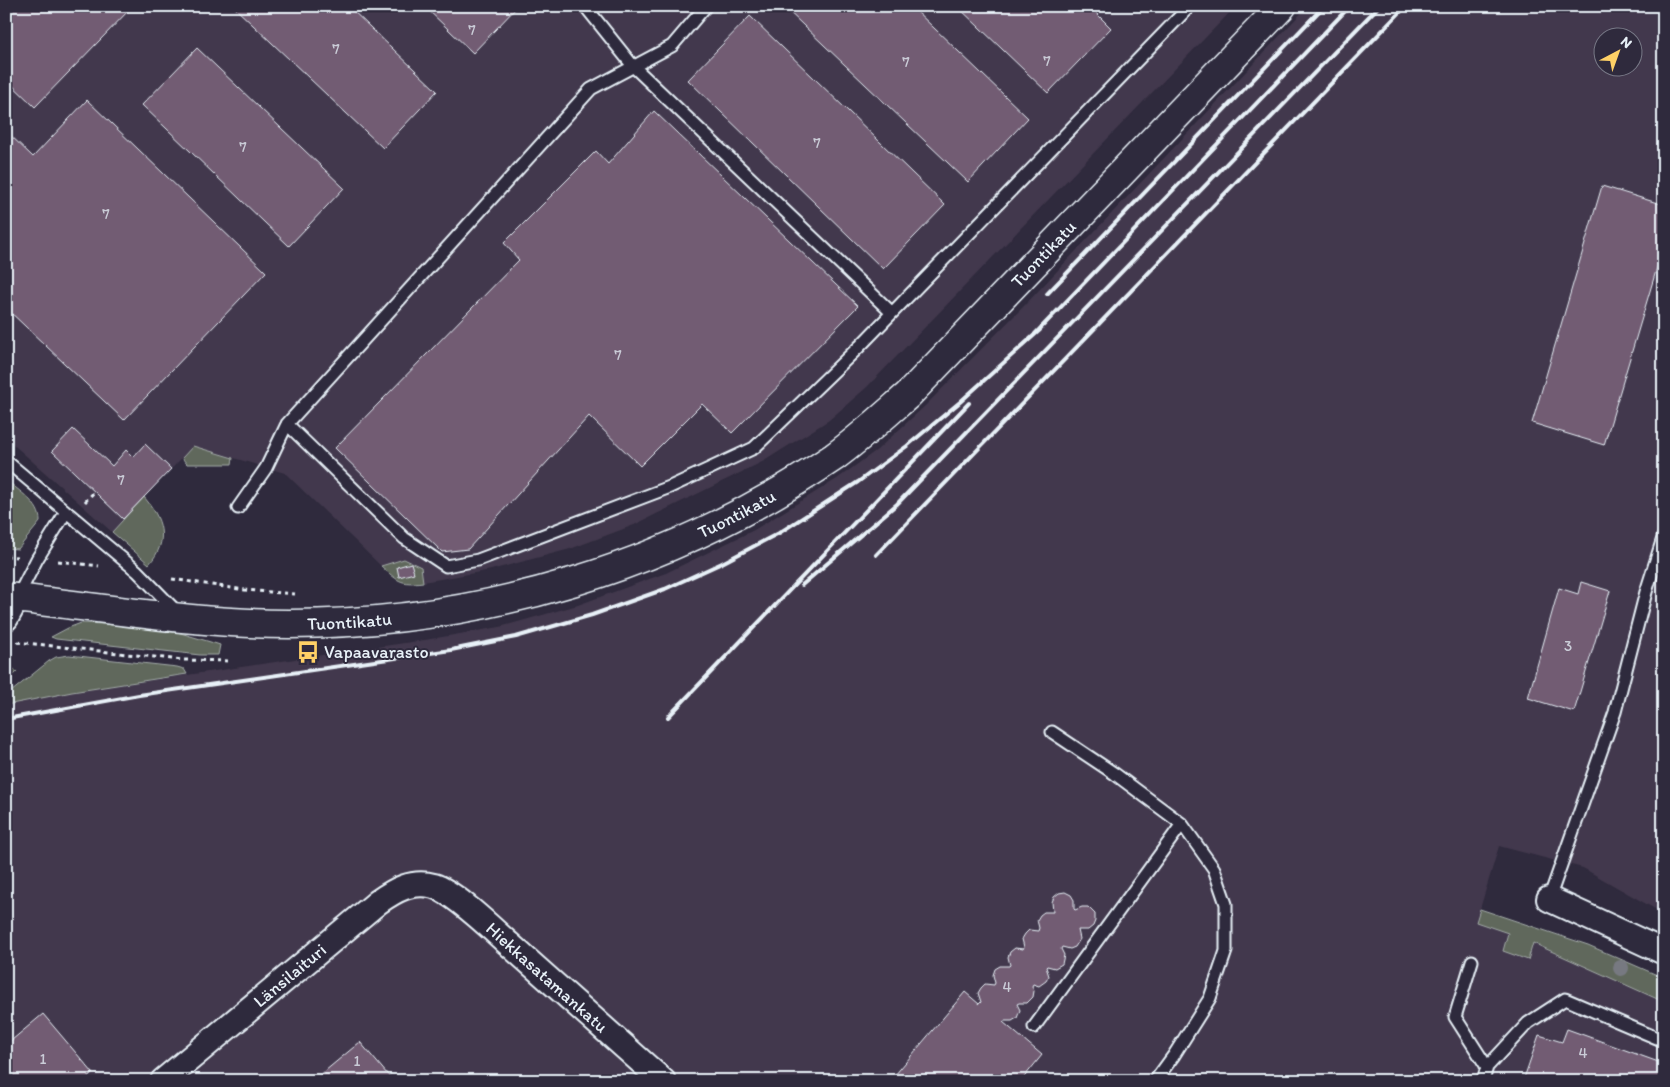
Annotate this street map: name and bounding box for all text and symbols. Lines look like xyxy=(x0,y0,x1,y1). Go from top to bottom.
house number: 7 xyxy=(468,21,476,39)
north arrow xyxy=(1592,28,1642,78)
text: N xyxy=(1617,33,1635,52)
house number: 7 xyxy=(332,40,340,58)
house number: 7 xyxy=(1043,52,1051,70)
house number: 7 xyxy=(902,53,910,71)
house number: 7 xyxy=(813,134,821,152)
house number: 7 xyxy=(239,138,247,156)
house number: 7 xyxy=(102,205,110,223)
street label: Tuontikatu xyxy=(1006,216,1081,292)
house number: 7 xyxy=(614,346,622,364)
house number: 7 xyxy=(117,471,125,489)
street label: Tuontikatu xyxy=(694,485,780,543)
street label: Tuontikatu xyxy=(307,608,393,635)
house number: 3 xyxy=(1564,637,1572,655)
bus stop icon: Vapaavarasto xyxy=(295,639,321,665)
place label: Vapaavarasto xyxy=(324,641,429,663)
street label: Hiekkasatamankatu xyxy=(481,917,612,1038)
street label: Länsilaituri xyxy=(249,939,331,1012)
house number: 4 xyxy=(1002,978,1012,996)
house number: 4 xyxy=(1578,1044,1588,1062)
house number: 1 xyxy=(40,1050,47,1068)
house number: 1 xyxy=(354,1052,361,1070)

